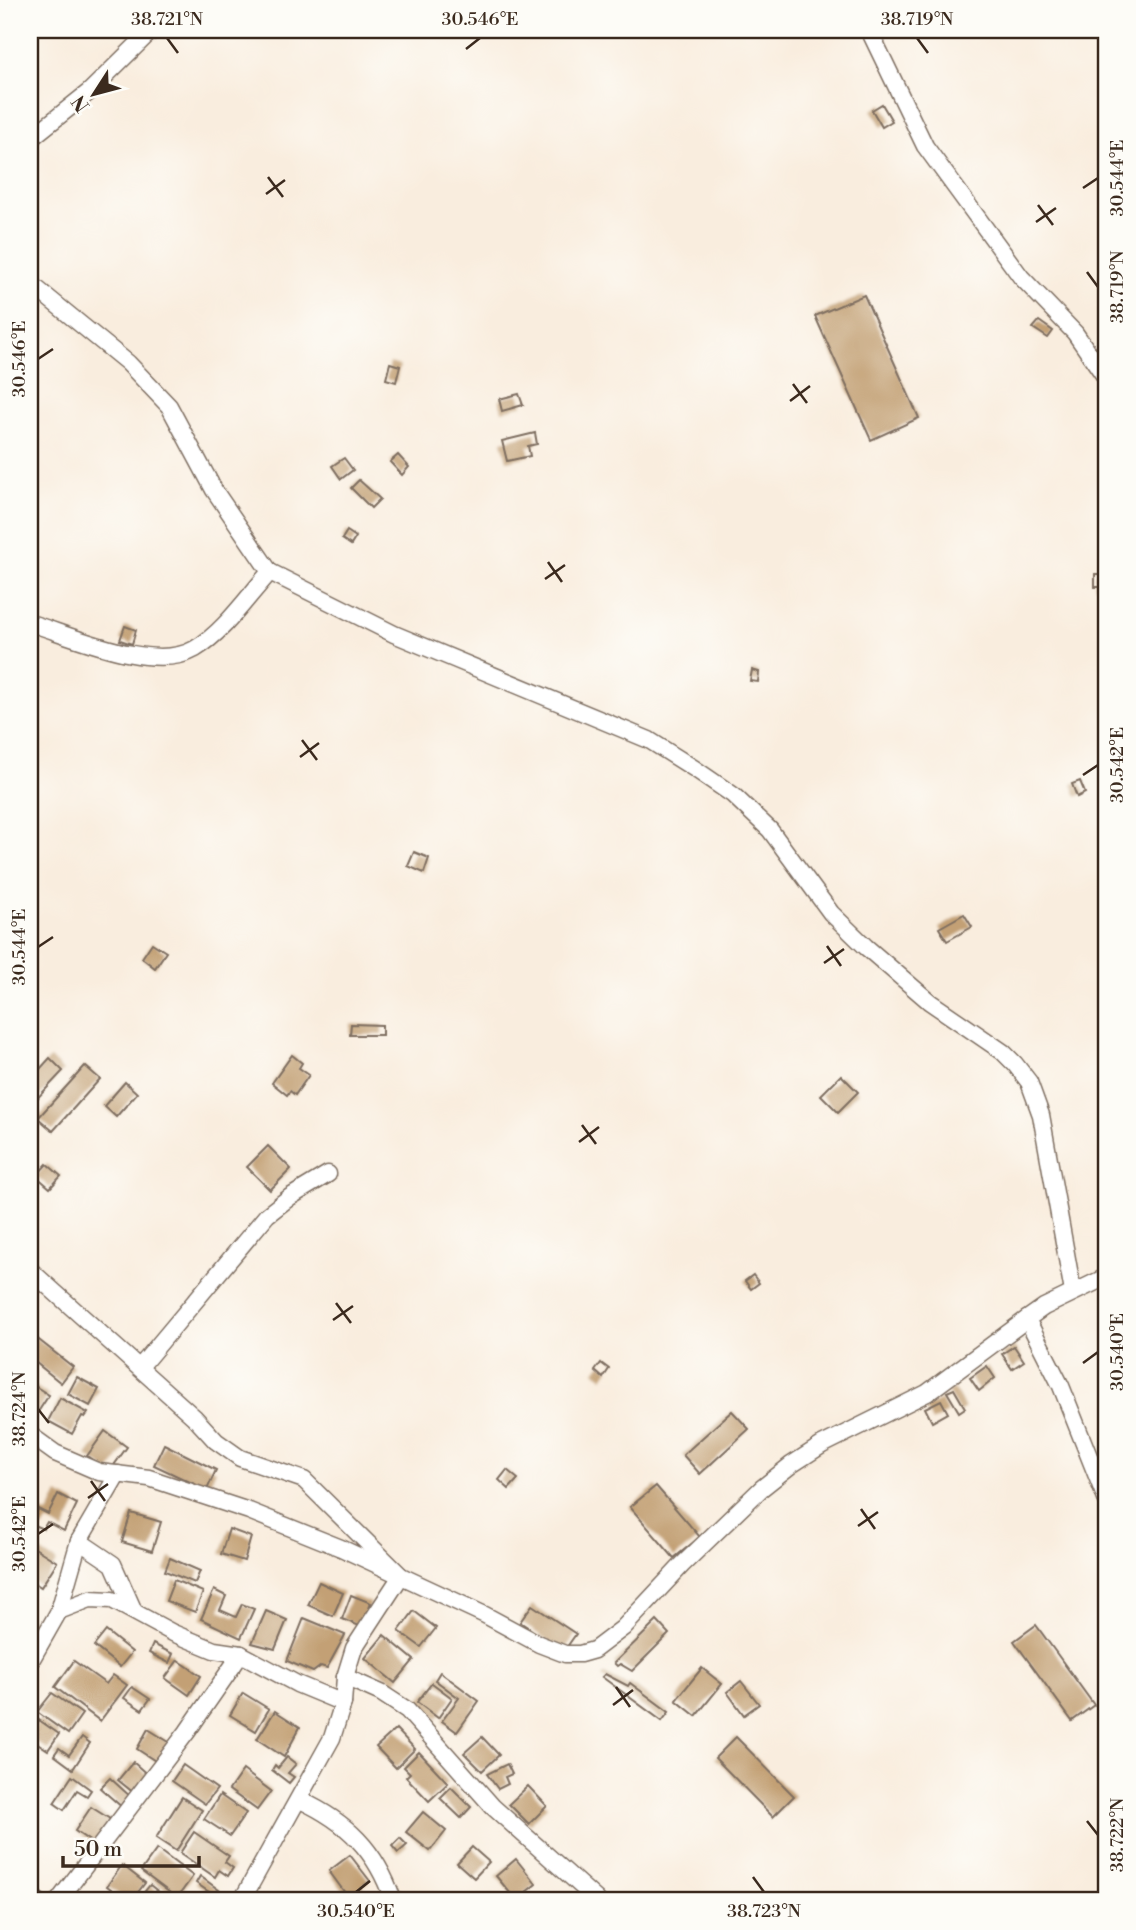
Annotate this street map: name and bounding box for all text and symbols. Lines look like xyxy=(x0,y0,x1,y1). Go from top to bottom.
text: 38.721°N xyxy=(131,8,204,31)
text: 30.546°E xyxy=(442,8,518,31)
text: 38.719°N xyxy=(881,8,954,31)
north arrow xyxy=(60,60,130,130)
text: N xyxy=(67,90,95,117)
text: 30.544°E xyxy=(1106,140,1129,216)
text: 38.719°N xyxy=(1106,250,1129,323)
text: 30.546°E xyxy=(8,321,31,397)
text: 30.542°E xyxy=(1106,727,1129,803)
text: 30.544°E xyxy=(8,909,31,985)
text: 30.540°E xyxy=(1106,1313,1129,1391)
text: 38.724°N xyxy=(8,1371,31,1446)
text: 30.542°E xyxy=(8,1496,31,1572)
text: 38.722°N xyxy=(1106,1797,1129,1872)
scale bar xyxy=(63,1825,200,1869)
text: 50 m xyxy=(74,1837,122,1863)
text: 30.540°E xyxy=(317,1900,395,1923)
text: 38.723°N xyxy=(727,1900,802,1923)

